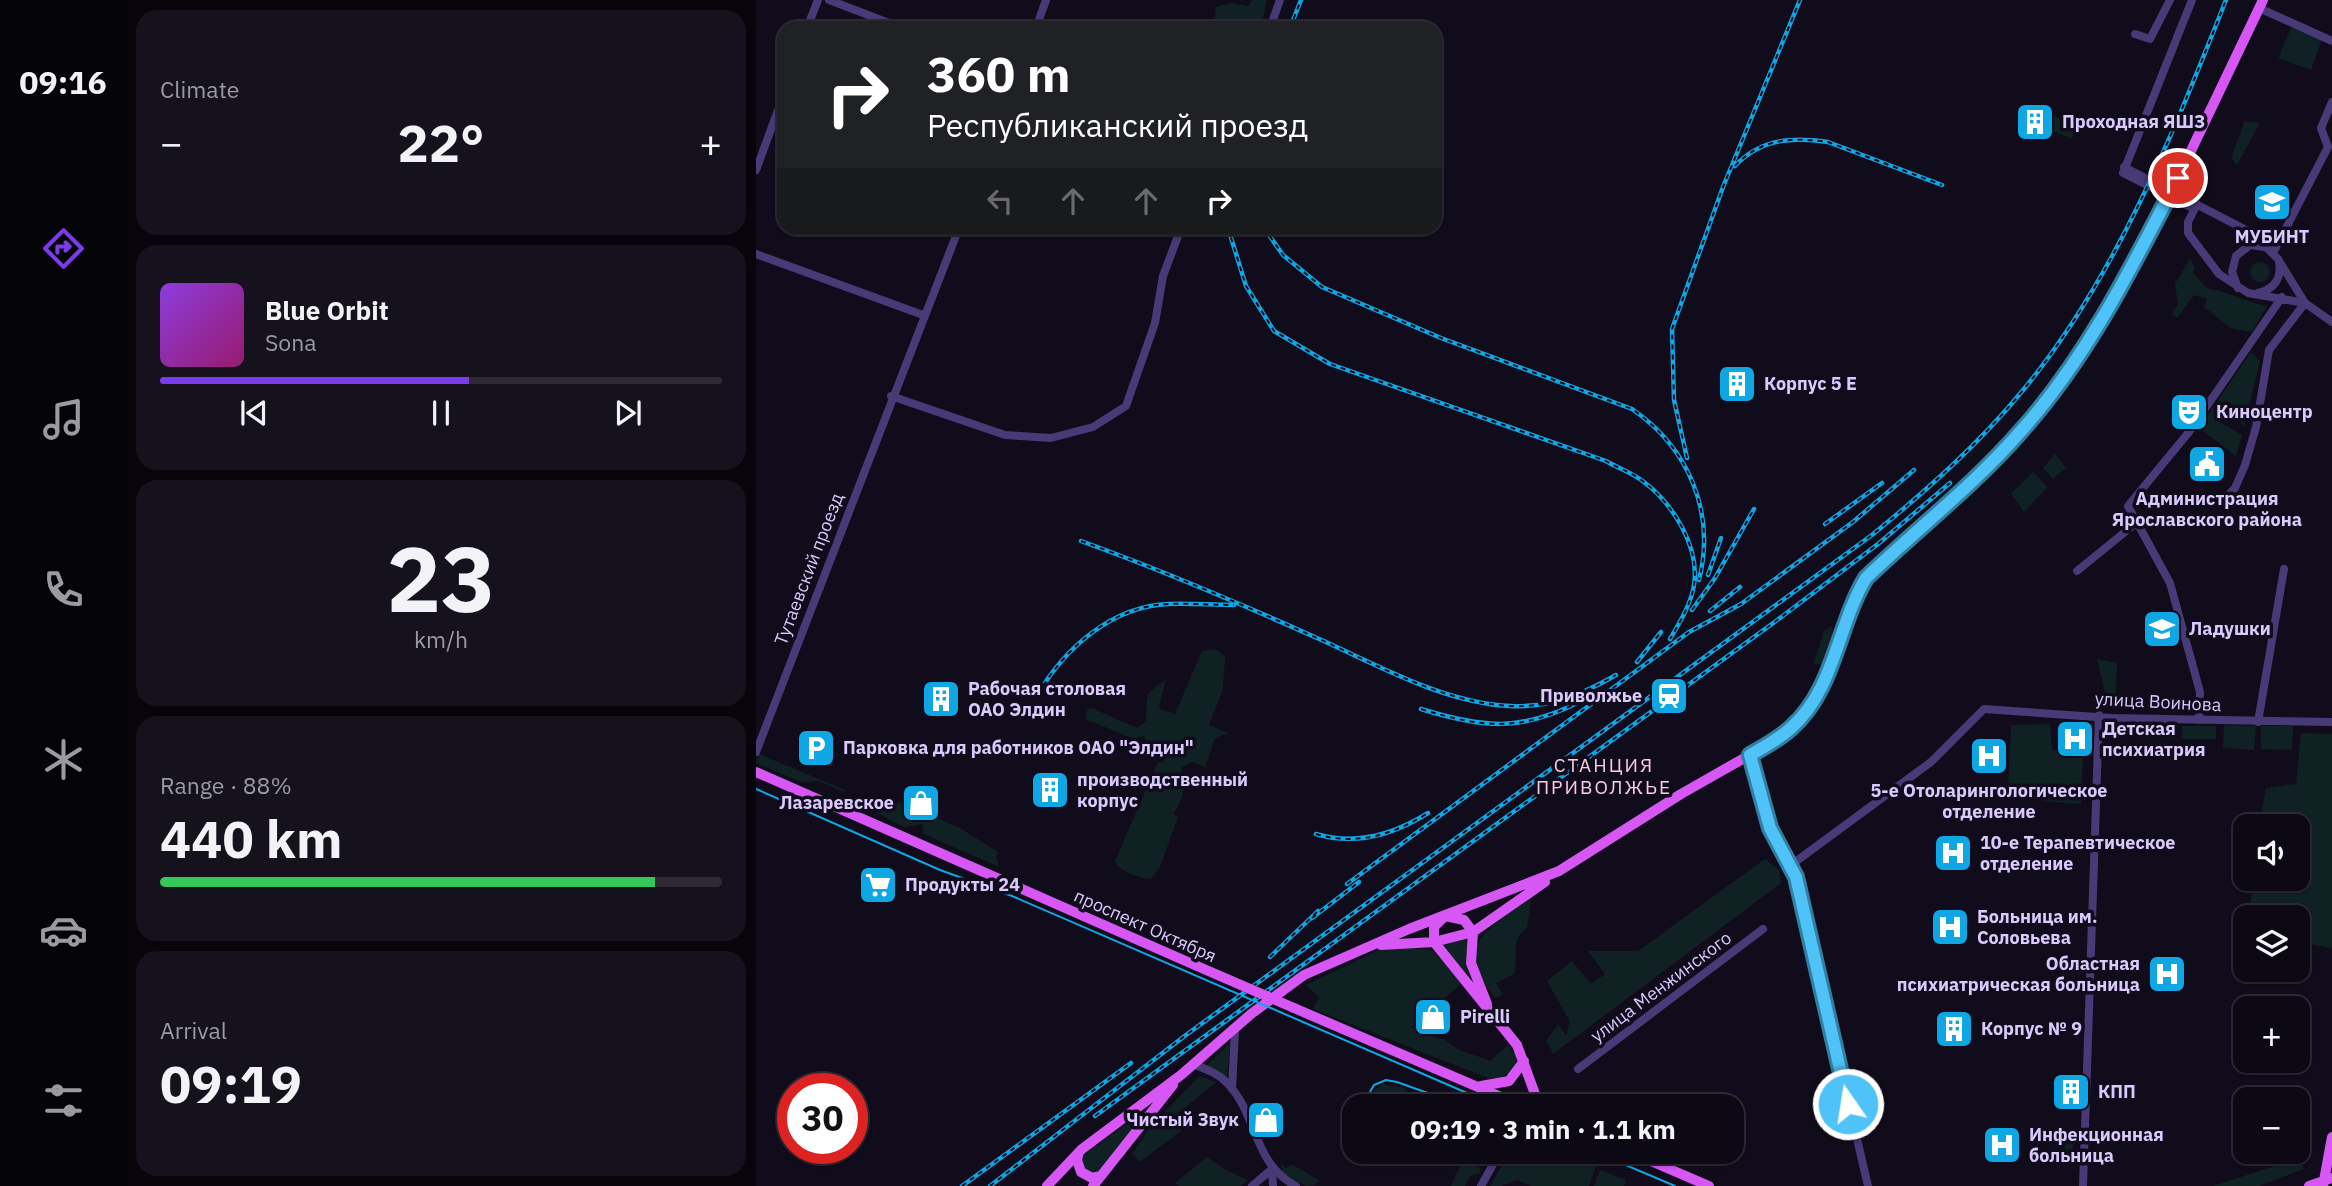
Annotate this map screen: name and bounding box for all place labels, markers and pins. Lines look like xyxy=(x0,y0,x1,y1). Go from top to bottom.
building icon: Проходная ЯШЗ xyxy=(2014,101,2056,143)
place label: Проходная ЯШЗ xyxy=(2062,110,2205,133)
pin xyxy=(2148,148,2208,208)
school or university icon: МУБИНТ xyxy=(2251,181,2293,223)
place label: МУБИНТ xyxy=(2235,225,2310,248)
building icon: Корпус 5 E xyxy=(1716,363,1758,405)
place label: Корпус 5 E xyxy=(1764,372,1857,395)
theatre icon: Киноцентр xyxy=(2168,391,2210,433)
place label: Киноцентр xyxy=(2216,400,2313,423)
public building icon: Администрация Ярославского района xyxy=(2186,443,2228,485)
place label: Администрация Ярославского района xyxy=(2112,487,2302,531)
school or university icon: Ладушки xyxy=(2141,608,2183,650)
place label: Ладушки xyxy=(2189,617,2271,640)
station icon: Приволжье xyxy=(1648,675,1690,717)
place label: Рабочая столовая ОАО Элдин xyxy=(968,677,1126,721)
building icon: Рабочая столовая ОАО Элдин xyxy=(920,678,962,720)
place label: Приволжье xyxy=(1540,684,1642,707)
place label: Детская психиатрия xyxy=(2102,717,2205,761)
hospital icon: Детская психиатрия xyxy=(2054,718,2096,760)
parking icon: Парковка для работников ОАО "Элдин" xyxy=(795,727,837,769)
hospital icon: 5-е Отоларингологическое отделение xyxy=(1968,735,2010,777)
place label: Парковка для работников ОАО "Элдин" xyxy=(843,736,1194,759)
place label: производственный корпус xyxy=(1077,768,1248,812)
building icon: производственный корпус xyxy=(1029,769,1071,811)
place label: 5-е Отоларингологическое отделение xyxy=(1871,779,2107,823)
shop icon: Лазаревское xyxy=(900,782,942,824)
place label: Лазаревское xyxy=(779,791,894,814)
place label: 10-е Терапевтическое отделение xyxy=(1980,831,2175,875)
hospital icon: 10-е Терапевтическое отделение xyxy=(1932,832,1974,874)
supermarket icon: Продукты 24 xyxy=(857,864,899,906)
place label: Продукты 24 xyxy=(905,873,1020,896)
place label: Больница им. Соловьева xyxy=(1977,905,2097,949)
hospital icon: Больница им. Соловьева xyxy=(1929,906,1971,948)
place label: Областная психиатрическая больница xyxy=(1897,952,2140,996)
hospital icon: Областная психиатрическая больница xyxy=(2146,953,2188,995)
shop icon: Pirelli xyxy=(1412,996,1454,1038)
place label: Pirelli xyxy=(1460,1005,1510,1028)
building icon: Корпус № 9 xyxy=(1933,1008,1975,1050)
place label: Корпус № 9 xyxy=(1981,1017,2082,1040)
building icon: КПП xyxy=(2050,1071,2092,1113)
place label: КПП xyxy=(2098,1080,2136,1103)
shop icon: Чистый Звук xyxy=(1245,1099,1287,1141)
place label: Чистый Звук xyxy=(1126,1108,1239,1131)
place label: Инфекционная больница xyxy=(2029,1123,2164,1167)
hospital icon: Инфекционная больница xyxy=(1981,1124,2023,1166)

